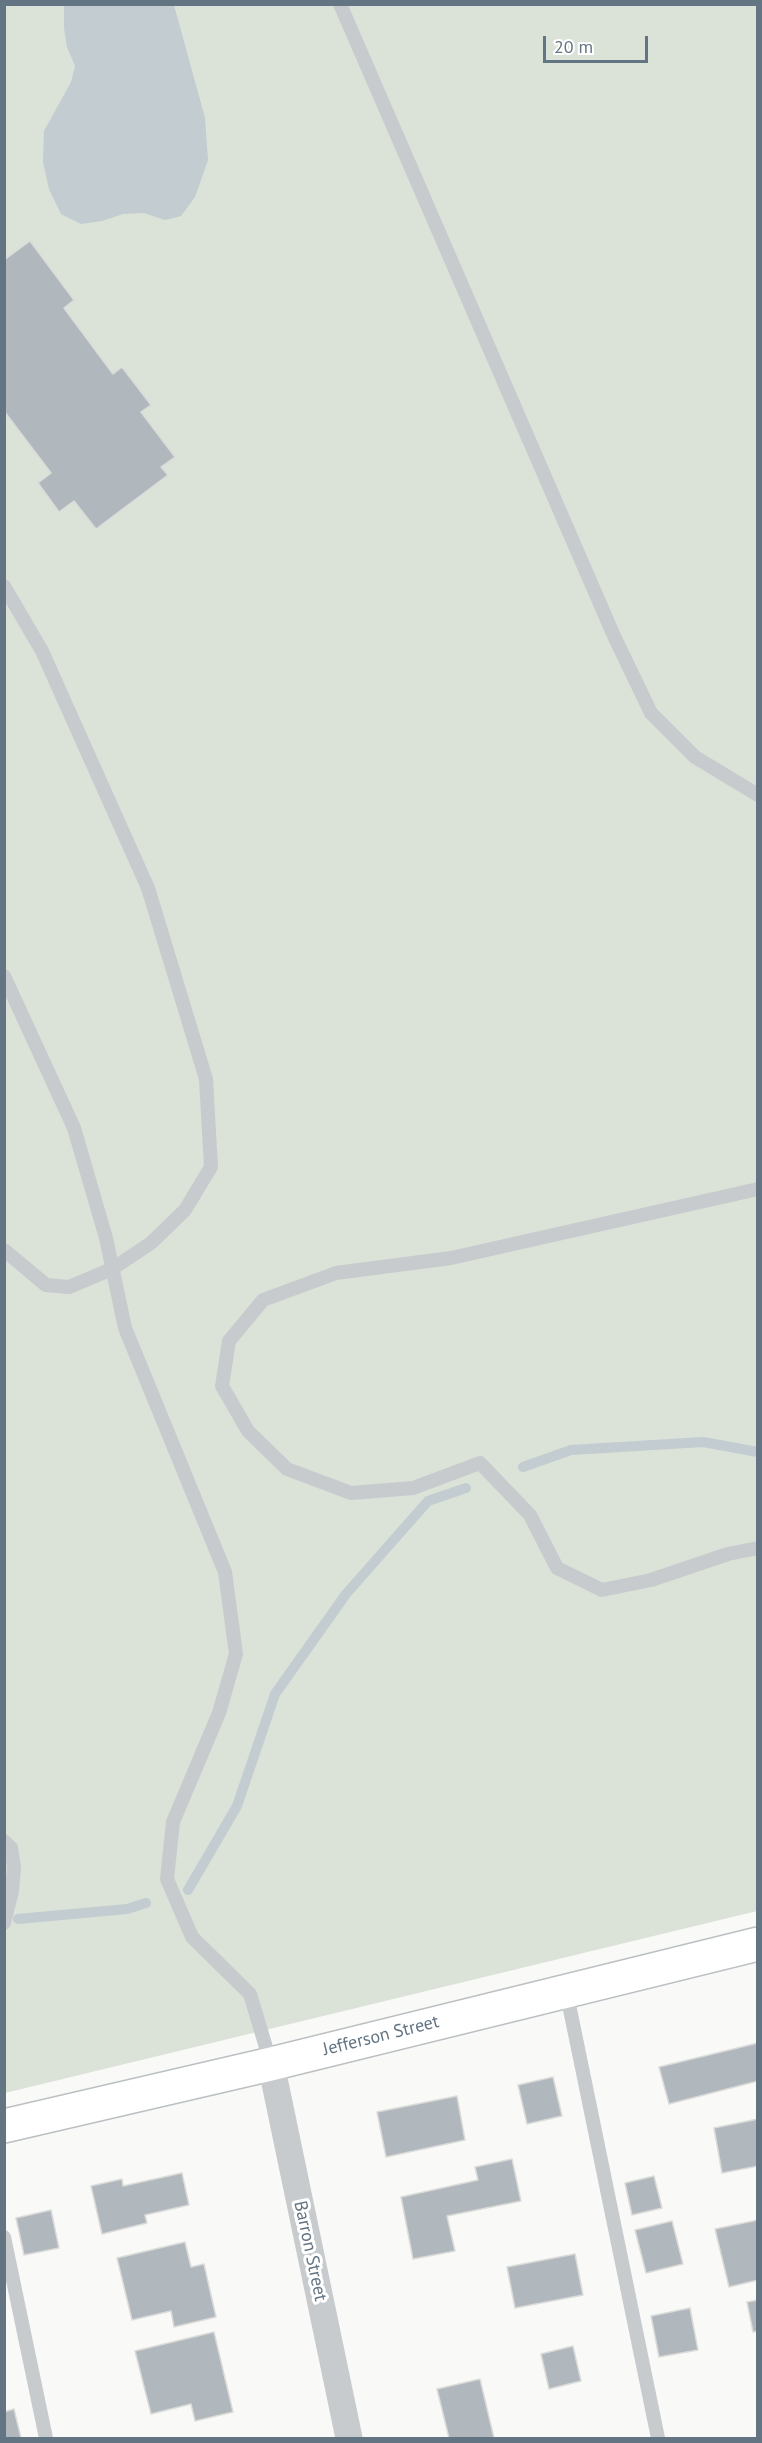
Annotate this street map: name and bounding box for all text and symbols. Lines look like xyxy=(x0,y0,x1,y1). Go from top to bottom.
scale bar xyxy=(546,24,651,62)
text: 20 m xyxy=(554,35,593,58)
street label: Jefferson Street xyxy=(321,2011,441,2061)
street label: Barron Street xyxy=(289,2199,331,2303)

